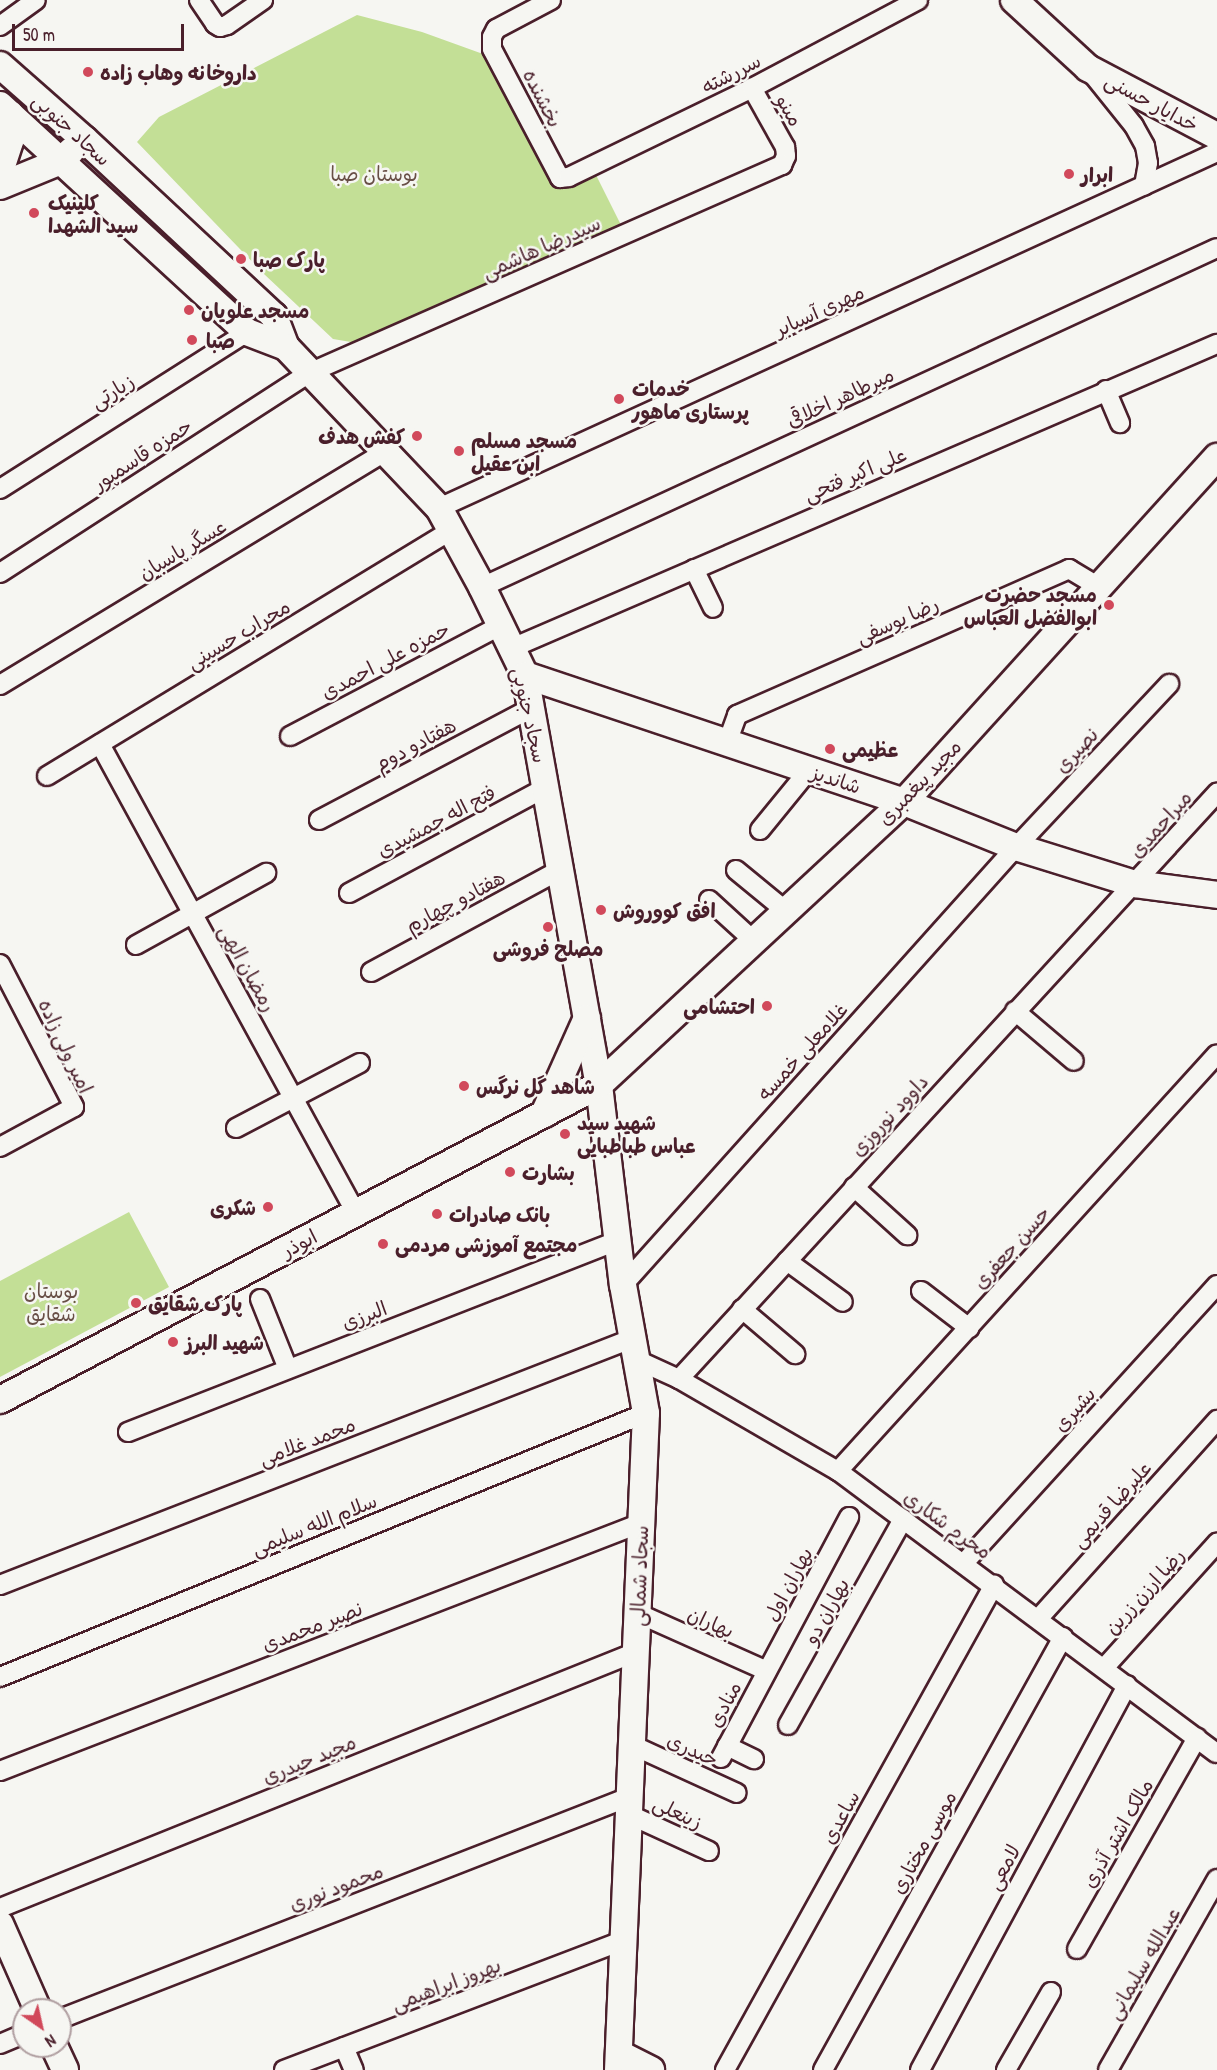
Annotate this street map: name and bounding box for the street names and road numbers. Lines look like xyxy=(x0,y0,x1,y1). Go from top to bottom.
street label: سررشته xyxy=(697,48,765,98)
street label: بخشنده xyxy=(518,65,568,131)
street label: خدایار حسنی xyxy=(1101,67,1203,137)
street label: سجاد جنوبی xyxy=(28,88,116,170)
street label: مینو xyxy=(772,90,808,130)
street label: سیدرضا هاشمی xyxy=(478,210,604,284)
street label: مهری آسیابر xyxy=(770,279,868,341)
street label: میرطاهر اخلاقی xyxy=(782,362,898,432)
street label: زیارتی xyxy=(86,368,138,414)
street label: حمزه قاسمپور xyxy=(88,413,196,495)
street label: علی اکبر فتحی xyxy=(800,442,910,506)
street label: عسگر پاسبان xyxy=(134,513,230,585)
street label: رضا یوسفی xyxy=(852,591,942,649)
street label: محراب حسینی xyxy=(182,594,294,674)
street label: حمزه علی احمدی xyxy=(317,616,453,704)
street label: سجاد جنوبی xyxy=(507,665,553,765)
street label: هفتادو دوم xyxy=(370,713,460,775)
street label: نصیری xyxy=(1049,722,1103,778)
street label: مجید پیغمبری xyxy=(872,734,966,830)
street label: شاندیز xyxy=(808,760,864,798)
street label: فتح اله جمشیدی xyxy=(373,780,499,862)
street label: میراحمدی xyxy=(1124,785,1196,863)
street label: هفتادو چهارم xyxy=(401,865,509,937)
street label: رمضان الهی xyxy=(214,920,282,1016)
street label: امیر ولی زاده xyxy=(34,995,98,1097)
street label: غلامعلی خمسه xyxy=(752,997,852,1105)
street label: داوود نوروزی xyxy=(845,1069,933,1161)
street label: حسن جعفری xyxy=(967,1200,1055,1294)
street label: ابوذر xyxy=(277,1224,321,1262)
street label: البرزی xyxy=(338,1295,390,1335)
street label: بشیری xyxy=(1048,1382,1100,1436)
street label: محمد غلامی xyxy=(255,1412,359,1470)
street label: علیرضا قدیمی xyxy=(1066,1456,1156,1552)
street label: محرم شکاری xyxy=(900,1484,996,1564)
street label: سلام الله سلیمی xyxy=(248,1488,380,1560)
street label: سجاد شمالی xyxy=(625,1525,653,1627)
street label: بهاران اول xyxy=(759,1543,817,1625)
street label: رضا ارزن زرین xyxy=(1099,1543,1189,1639)
street label: بهاران دو xyxy=(798,1574,854,1648)
street label: نصیر محمدی xyxy=(258,1596,366,1656)
street label: بهاران xyxy=(684,1601,738,1643)
street label: منادی xyxy=(702,1677,746,1731)
street label: حیدری xyxy=(664,1727,722,1771)
street label: مجید حیدری xyxy=(259,1729,359,1789)
street label: مالک اشتر آذری xyxy=(1076,1774,1158,1892)
street label: ساعدی xyxy=(816,1786,864,1848)
street label: موسی مختاری xyxy=(885,1786,961,1898)
street label: زینعلی xyxy=(650,1790,706,1834)
street label: لامعی xyxy=(981,1840,1025,1894)
street label: محمود نوری xyxy=(285,1858,387,1916)
street label: عبدالله سلیمانی xyxy=(1101,1902,1185,2024)
street label: بهروز ابراهیمی xyxy=(388,1952,504,2016)

